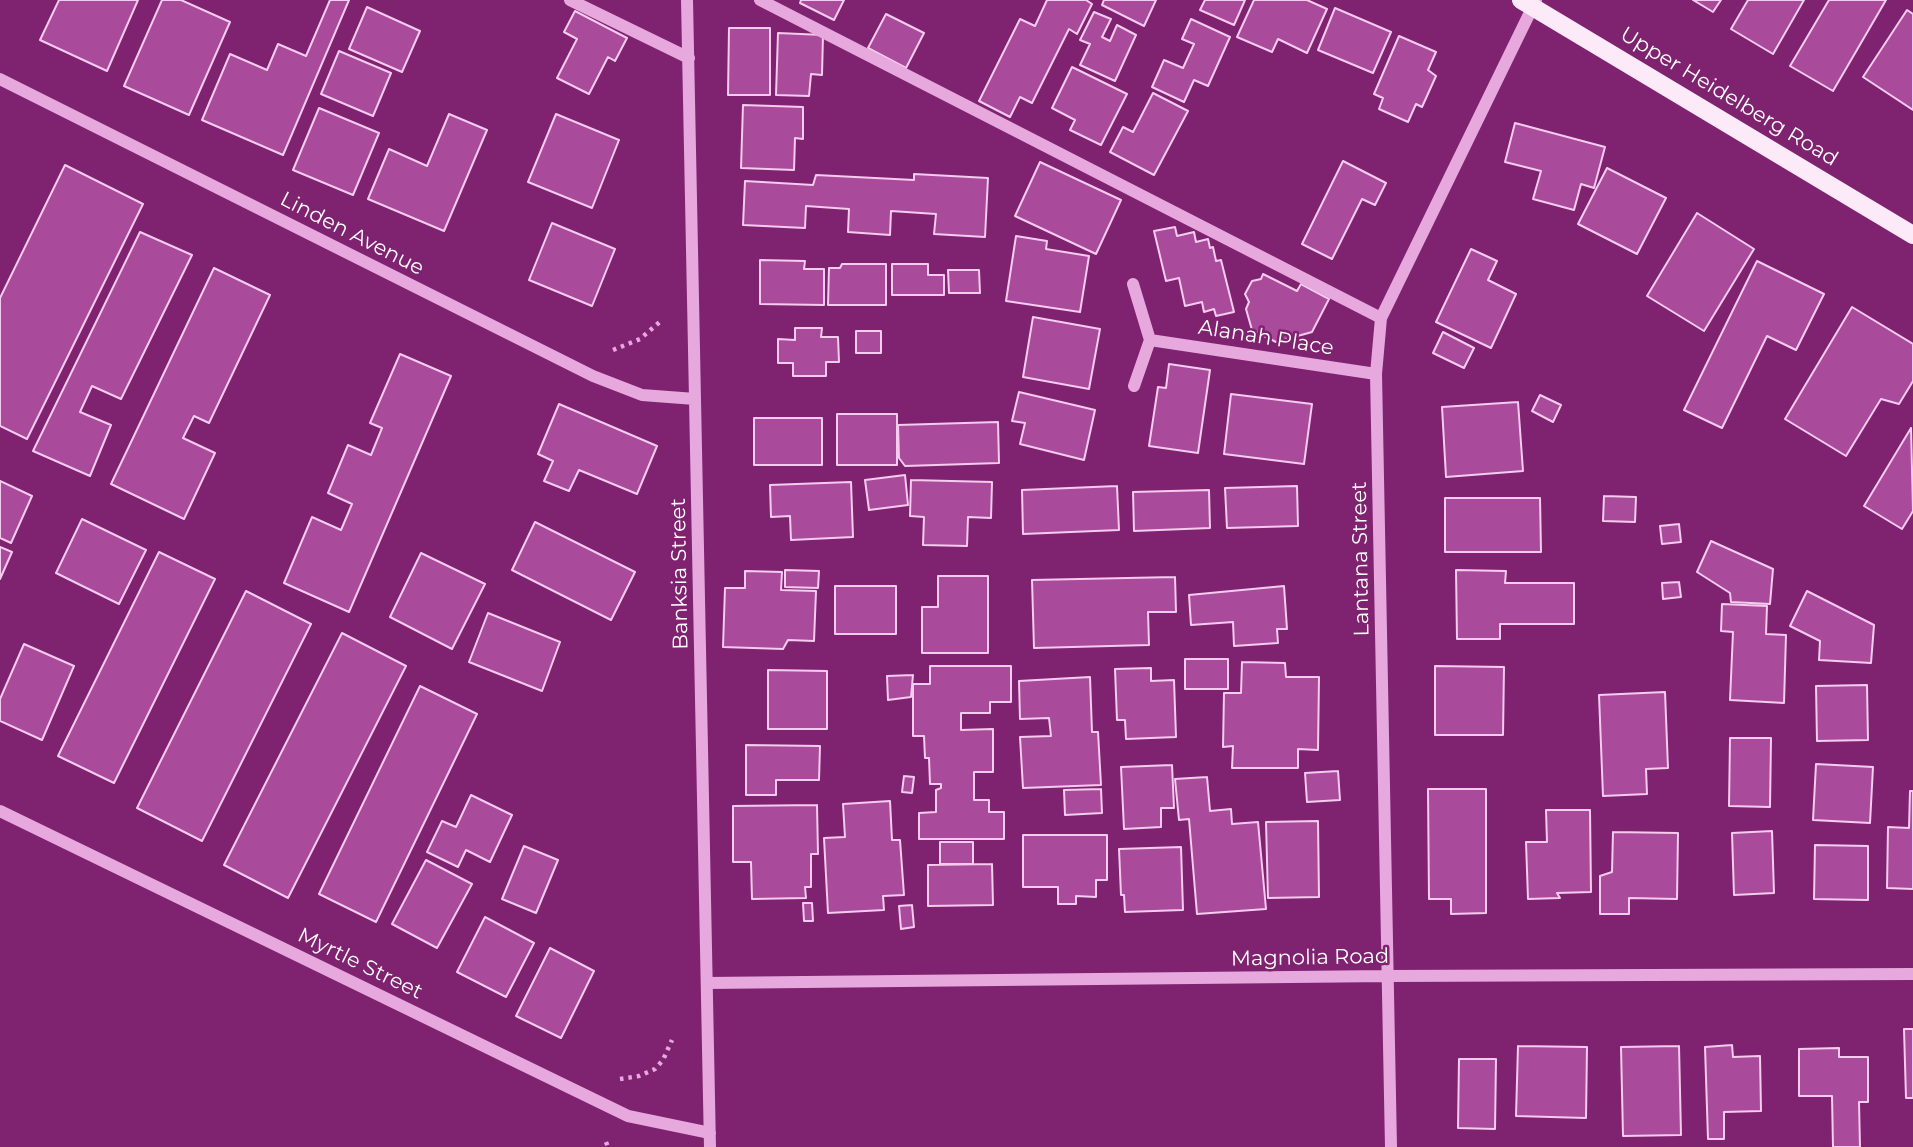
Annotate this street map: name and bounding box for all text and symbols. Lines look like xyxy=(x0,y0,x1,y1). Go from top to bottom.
street label: Upper Heidelberg Road xyxy=(1616,22,1842,172)
street label: Linden Avenue xyxy=(276,187,428,281)
street label: Alanah Place xyxy=(1196,315,1336,361)
street label: Lantana Street xyxy=(1347,481,1375,637)
street label: Banksia Street xyxy=(666,498,694,650)
street label: Myrtle Street xyxy=(293,923,427,1005)
street label: Magnolia Road xyxy=(1231,944,1389,972)

